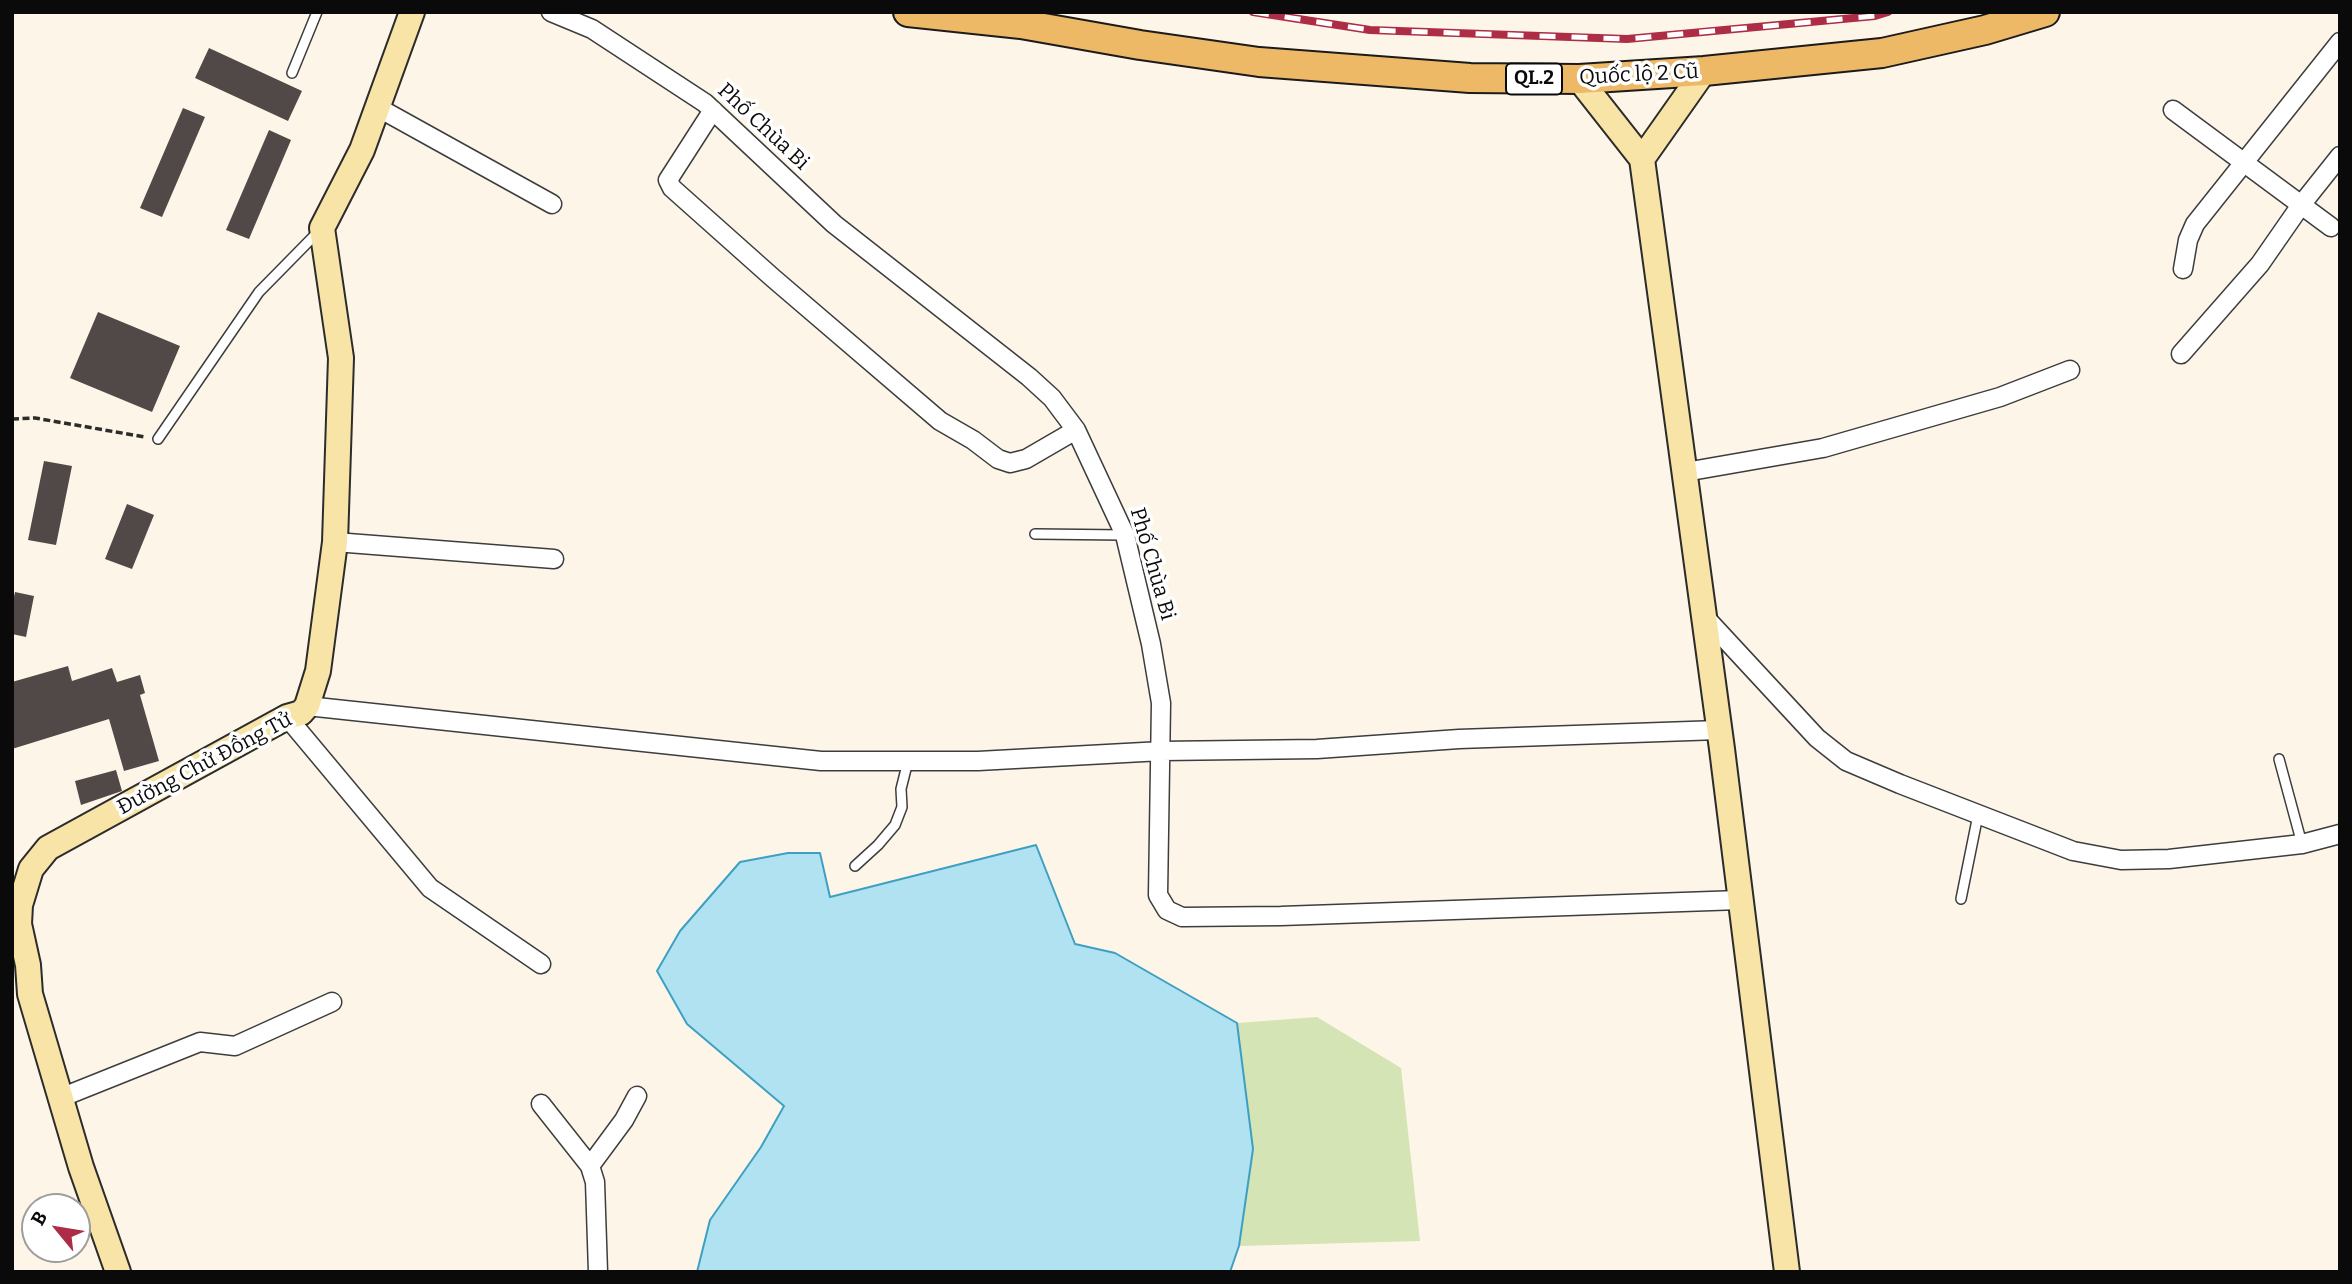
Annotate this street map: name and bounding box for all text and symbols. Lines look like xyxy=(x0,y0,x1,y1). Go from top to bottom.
street label: Quốc lộ 2 Cũ xyxy=(1579,59,1699,91)
road number: QL.2 xyxy=(1506,64,1562,94)
street label: Phố Chùa Bi xyxy=(712,78,814,176)
street label: Phố Chùa Bi xyxy=(1124,505,1180,623)
street label: Đường Chử Đồng Tử xyxy=(113,707,297,821)
north arrow xyxy=(21,1193,91,1263)
text: B xyxy=(26,1207,52,1229)

